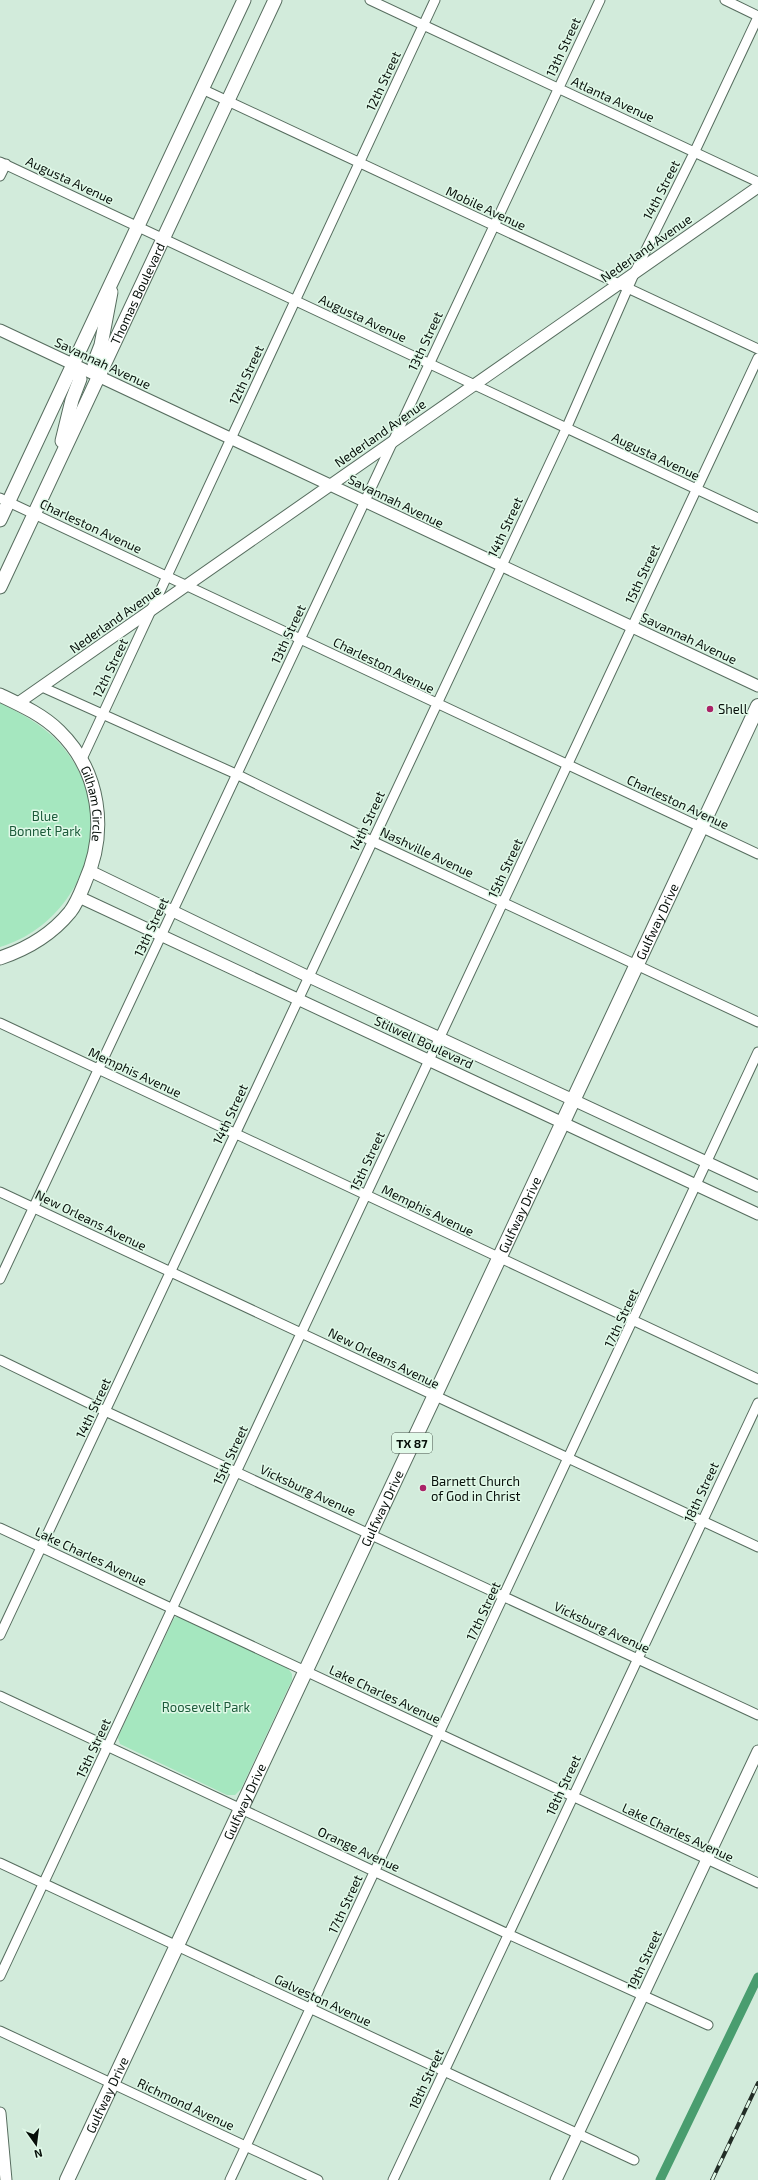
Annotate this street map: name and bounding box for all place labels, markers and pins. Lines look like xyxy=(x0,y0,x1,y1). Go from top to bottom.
place label: Shell xyxy=(718,701,748,717)
marker: Shell xyxy=(705,704,715,714)
place label: Barnett Church of God in Christ xyxy=(431,1473,521,1504)
marker: Barnett Church of God in Christ xyxy=(418,1483,428,1493)

